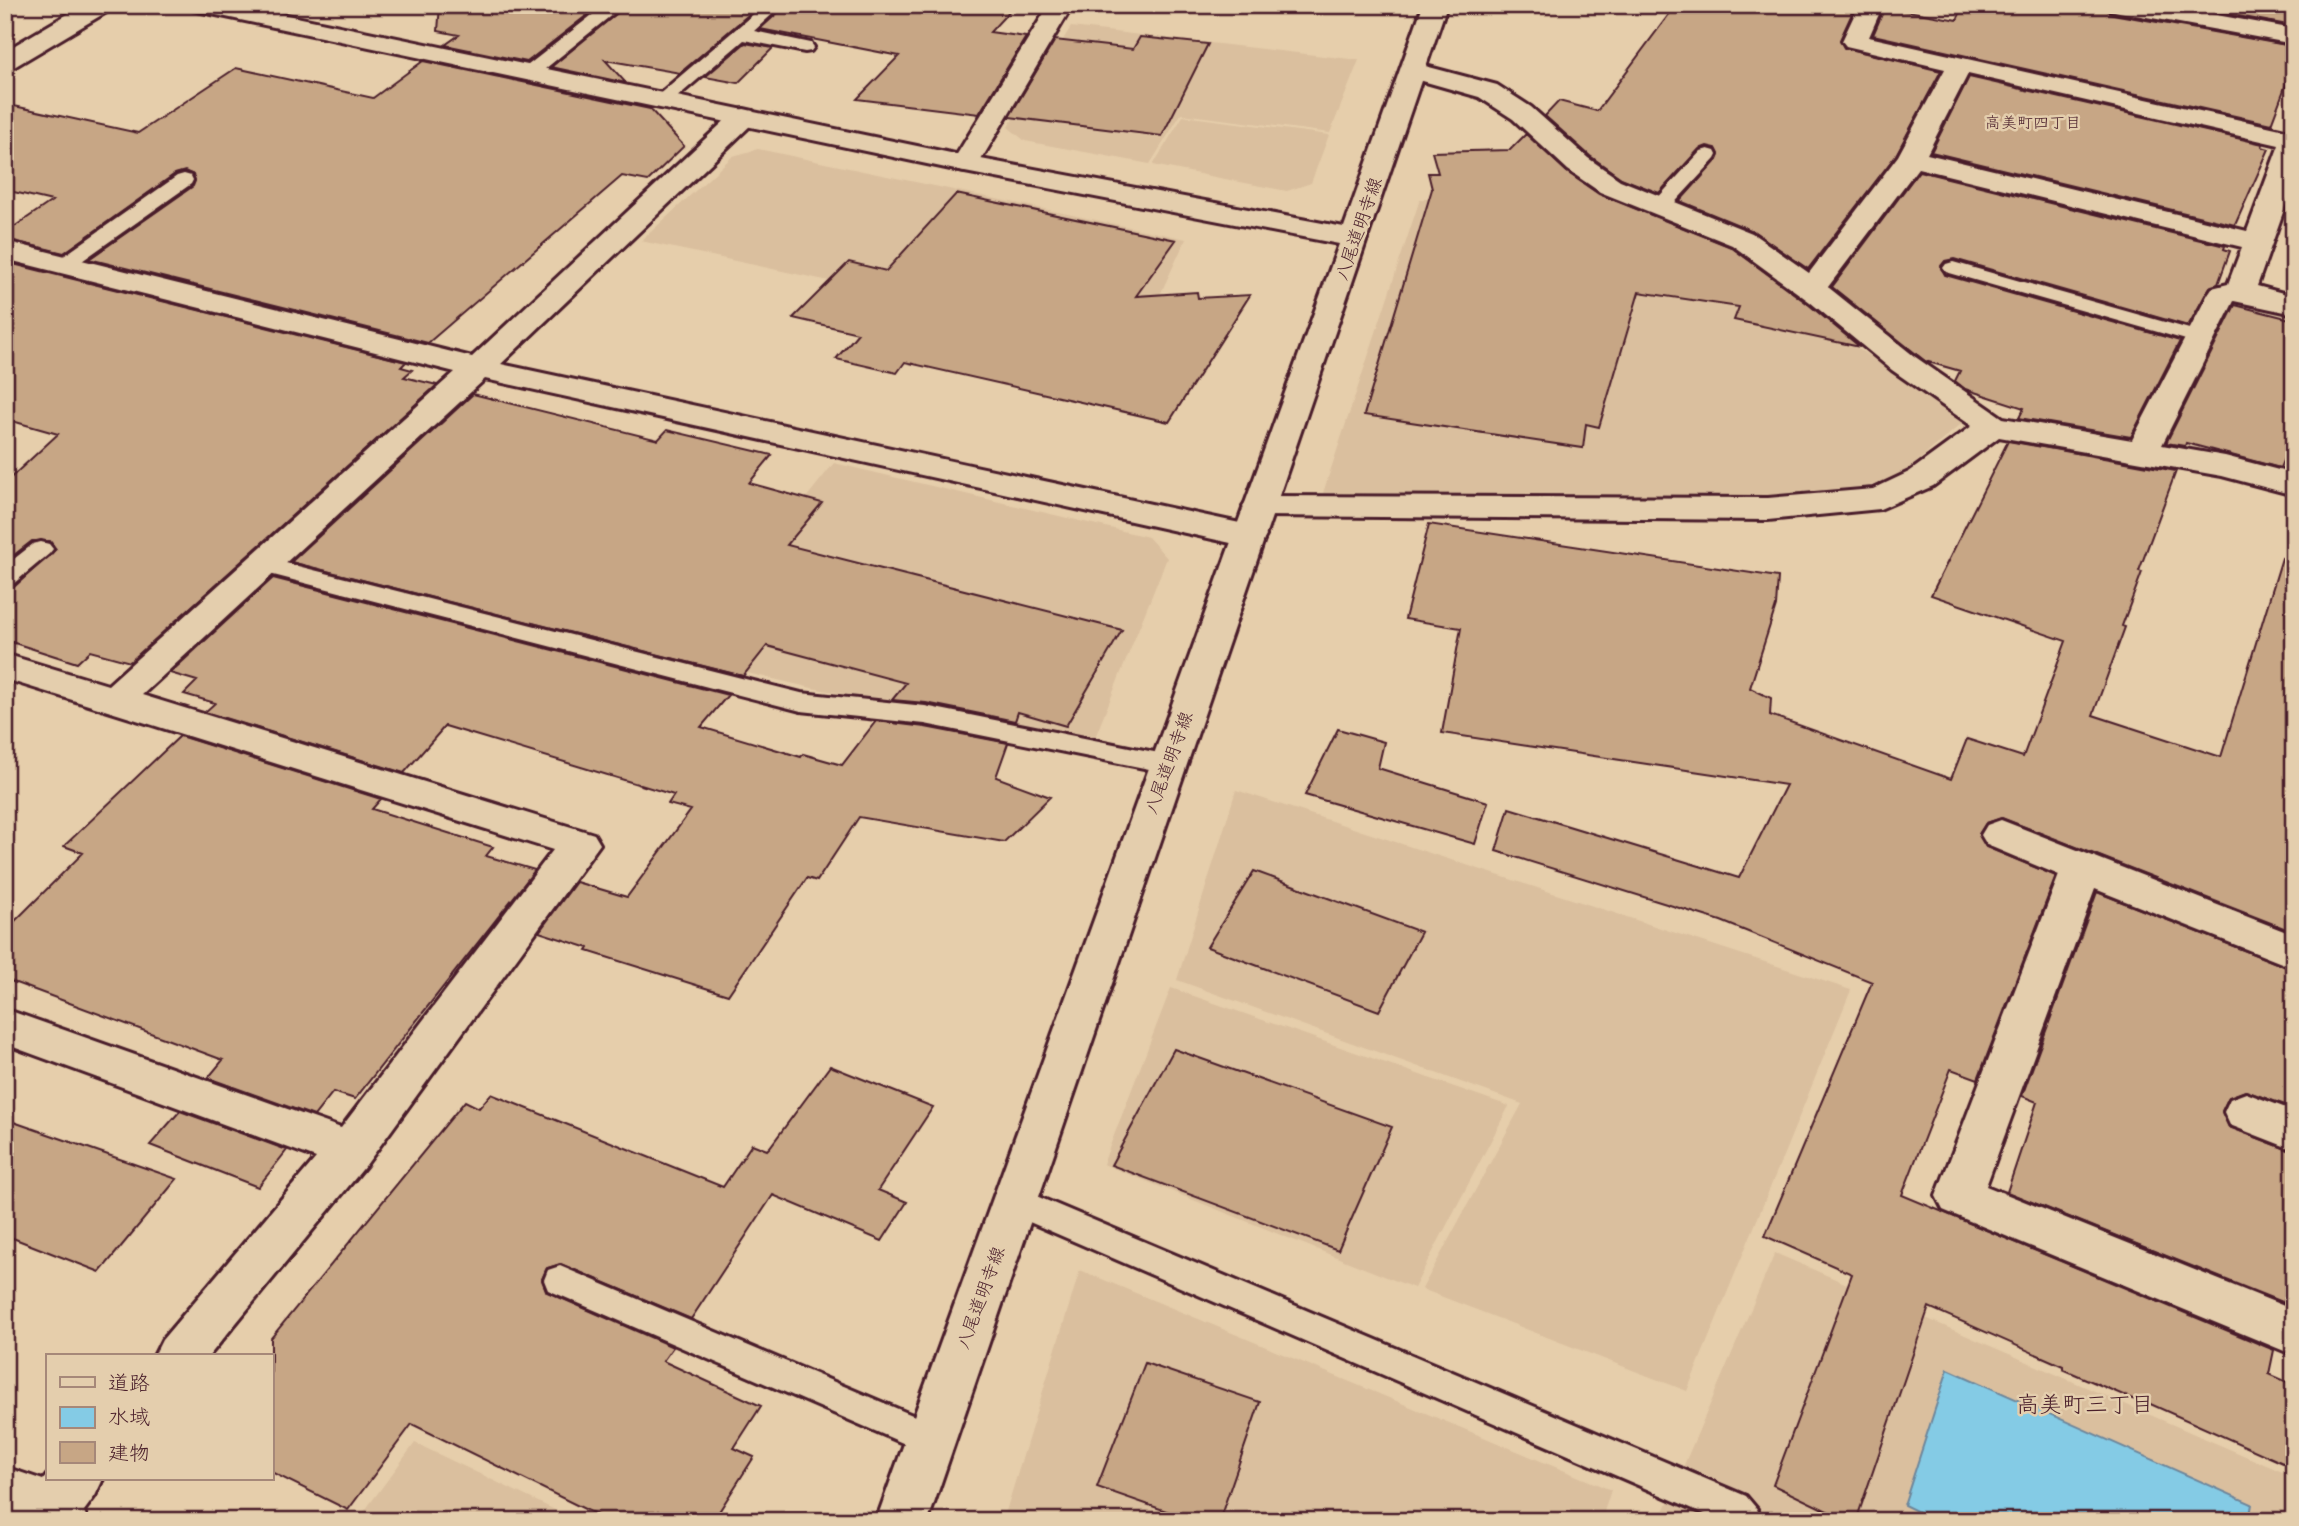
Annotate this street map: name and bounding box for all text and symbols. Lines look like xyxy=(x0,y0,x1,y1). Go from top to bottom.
district label: 高美町四丁目 xyxy=(1985,113,2081,133)
street label: 八尾道明寺線 xyxy=(1331,174,1387,284)
street label: 八尾道明寺線 xyxy=(1140,708,1198,818)
street label: 八尾道明寺線 xyxy=(952,1243,1010,1353)
legend xyxy=(46,1354,273,1480)
text: 道路 xyxy=(108,1370,150,1397)
district label: 高美町三丁目 xyxy=(2016,1390,2154,1419)
text: 水域 xyxy=(108,1404,150,1431)
text: 建物 xyxy=(108,1440,150,1467)

